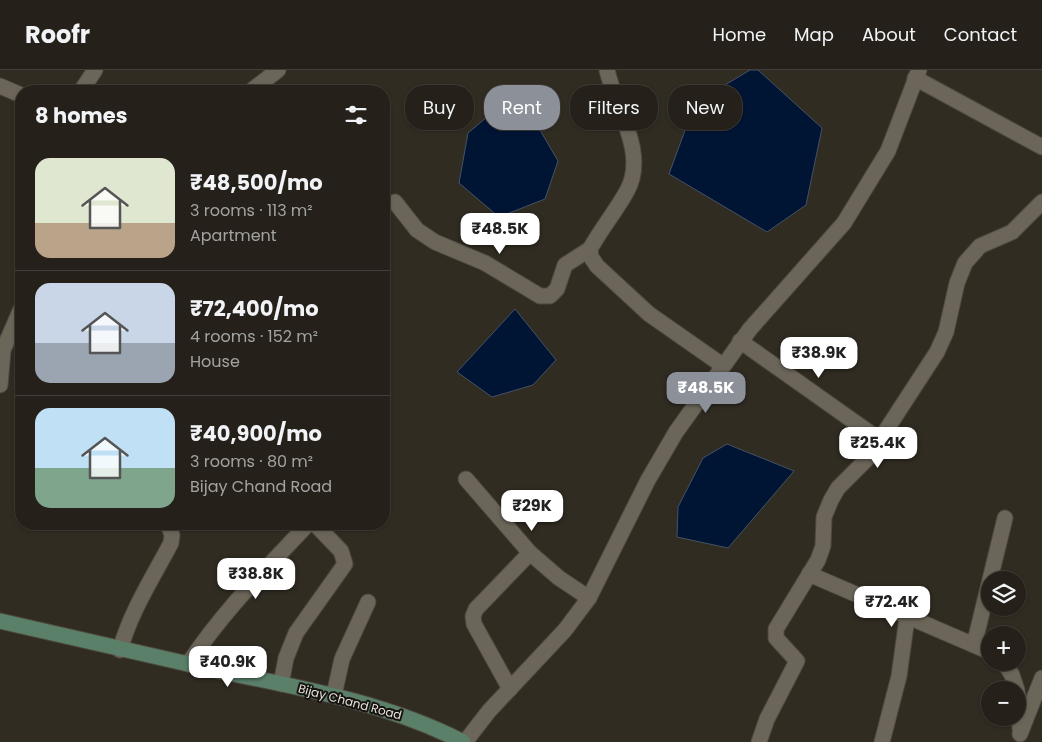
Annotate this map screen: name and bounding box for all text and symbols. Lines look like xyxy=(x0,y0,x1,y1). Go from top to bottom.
text: Roofr xyxy=(25,18,90,51)
text: Home xyxy=(712,22,766,47)
text: Map xyxy=(794,22,834,47)
text: About xyxy=(862,22,916,47)
text: Contact xyxy=(944,22,1017,47)
chip: Buy xyxy=(405,85,474,130)
chip: Rent xyxy=(484,85,560,130)
chip: Filters xyxy=(570,85,658,130)
chip: New xyxy=(668,85,742,130)
text: 8 homes xyxy=(35,101,127,130)
icon: filters xyxy=(342,101,370,129)
text: ₹48,500/mo xyxy=(190,168,323,197)
icon: home xyxy=(75,178,135,238)
text: 3 rooms · 113 m² xyxy=(190,199,313,222)
pin: ₹48.5K xyxy=(459,212,541,255)
text: ₹48.5K xyxy=(472,217,528,240)
text: Apartment xyxy=(190,224,277,247)
text: ₹72,400/mo xyxy=(190,294,319,323)
icon: home xyxy=(75,303,135,363)
text: 4 rooms · 152 m² xyxy=(190,325,318,348)
pin: ₹38.9K xyxy=(778,336,860,379)
text: ₹38.9K xyxy=(791,341,847,364)
text: House xyxy=(190,350,240,373)
pin: ₹48.5K xyxy=(665,372,747,414)
text: ₹48.5K xyxy=(678,376,734,399)
text: ₹40,900/mo xyxy=(190,419,322,448)
pin: ₹25.4K xyxy=(837,426,919,469)
icon: home xyxy=(75,428,135,488)
text: ₹25.4K xyxy=(850,431,906,454)
text: 3 rooms · 80 m² xyxy=(190,450,313,473)
text: Bijay Chand Road xyxy=(190,475,332,498)
pin: ₹29K xyxy=(502,490,562,532)
text: ₹29K xyxy=(512,494,552,517)
pin: ₹38.8K xyxy=(215,558,297,600)
text: ₹38.8K xyxy=(228,562,284,585)
map controls xyxy=(981,571,1026,726)
button: layers xyxy=(981,571,1026,616)
pin: ₹72.4K xyxy=(851,586,933,628)
text: ₹72.4K xyxy=(865,590,919,613)
button: + xyxy=(981,626,1026,671)
pin: ₹40.9K xyxy=(187,646,269,688)
text: ₹40.9K xyxy=(200,650,256,673)
street label: Bijay Chand Road xyxy=(296,680,404,724)
button: − xyxy=(981,681,1026,726)

